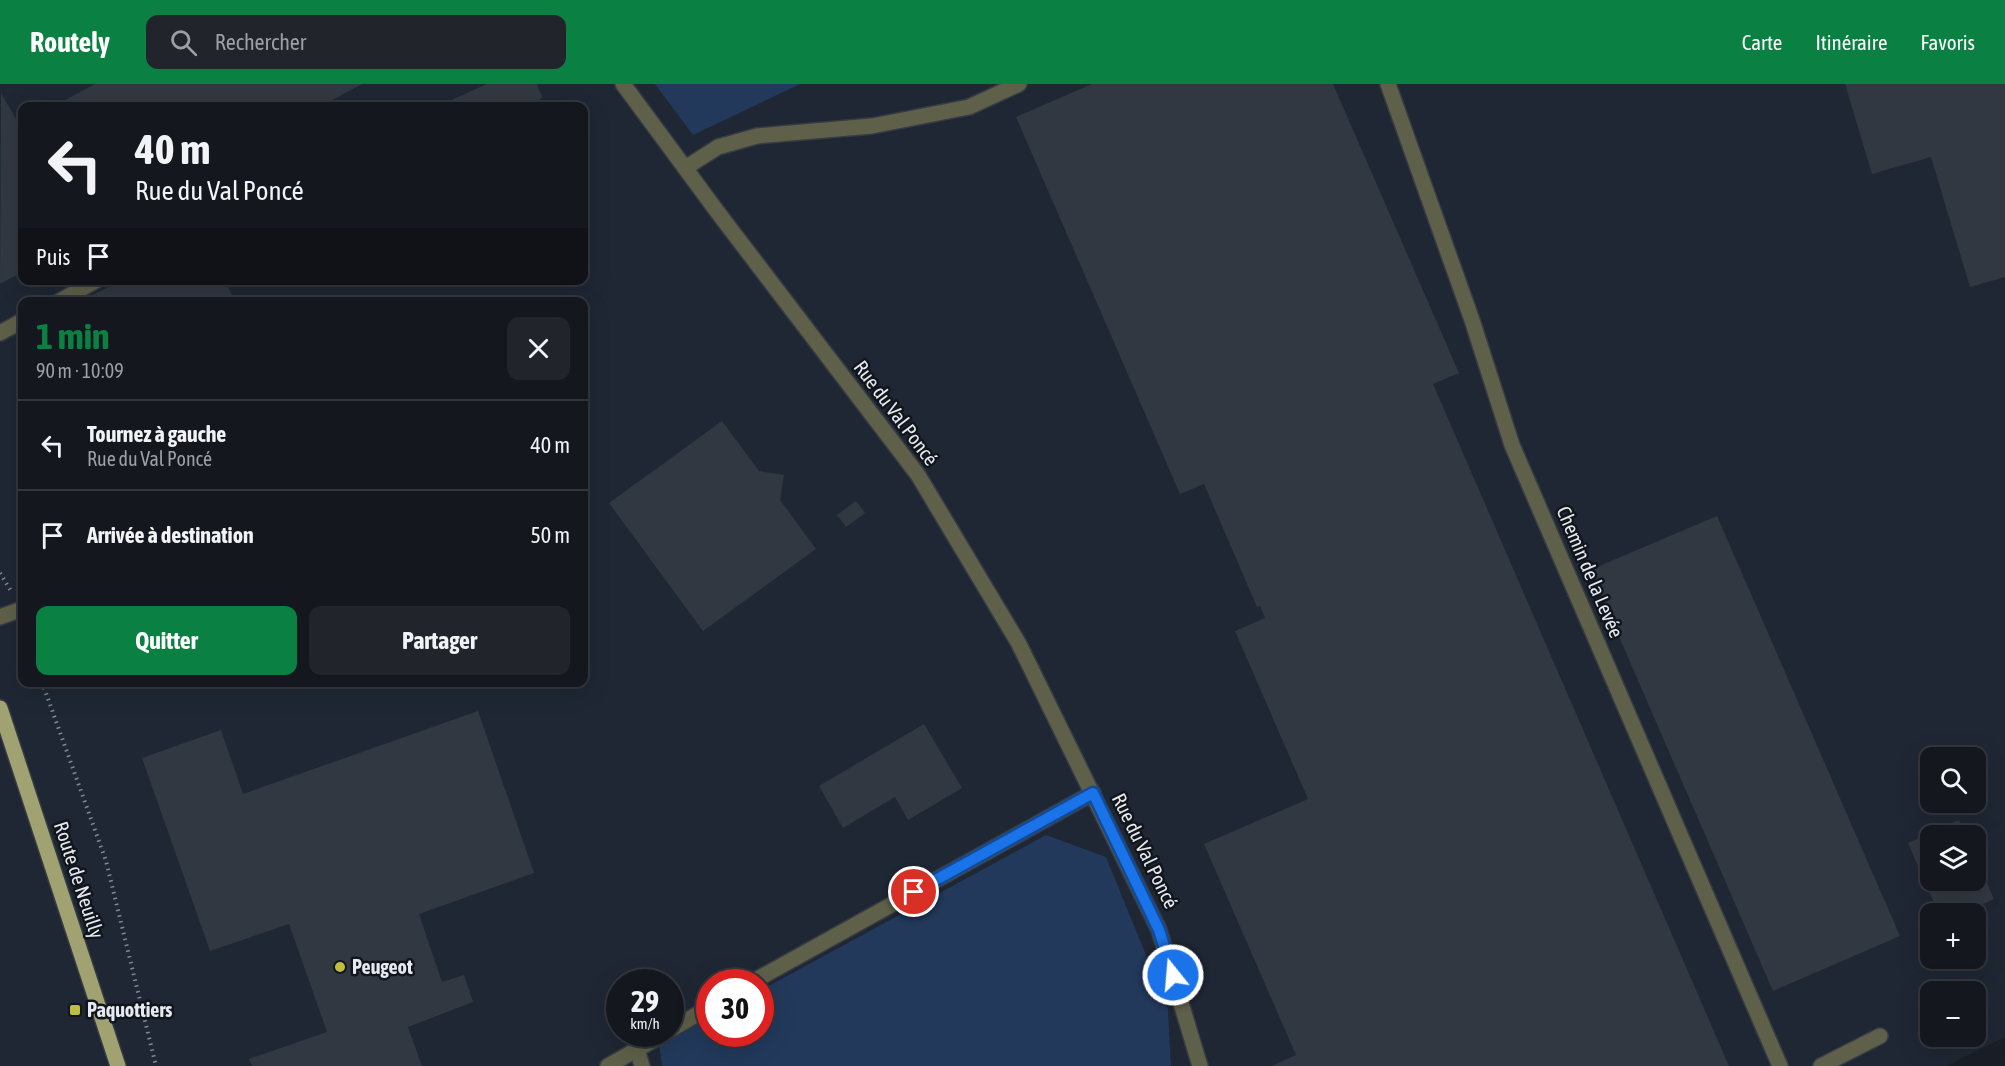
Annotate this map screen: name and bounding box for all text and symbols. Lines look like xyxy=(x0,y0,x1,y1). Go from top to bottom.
search box xyxy=(146,15,566,69)
text: Routely xyxy=(30,26,110,58)
icon: search xyxy=(167,26,200,59)
text: Rechercher xyxy=(215,29,306,55)
text: Carte xyxy=(1742,30,1782,54)
text: Itinéraire xyxy=(1815,30,1887,54)
text: Favoris xyxy=(1920,30,1975,54)
text: 40 m xyxy=(135,125,210,173)
icon: left xyxy=(36,126,114,204)
text: Rue du Val Poncé xyxy=(135,175,304,206)
icon: arrive xyxy=(82,240,115,273)
text: Puis xyxy=(36,244,70,270)
text: 1 min xyxy=(36,315,110,357)
button: close xyxy=(507,317,570,380)
street label: Rue du Val Poncé xyxy=(850,356,943,470)
text: 90 m · 10:09 xyxy=(36,359,124,382)
text: Tournez à gauche xyxy=(87,421,226,447)
icon: left xyxy=(36,429,69,462)
text: 40 m xyxy=(530,432,570,458)
text: Rue du Val Poncé xyxy=(87,447,212,470)
street label: Chemin de la Levée xyxy=(1552,503,1629,641)
icon: arrive xyxy=(36,519,69,552)
text: Arrivée à destination xyxy=(87,522,254,548)
text: 50 m xyxy=(530,522,570,548)
button: Quitter xyxy=(36,606,297,675)
button: Partager xyxy=(309,606,570,675)
map controls xyxy=(1920,747,1986,1047)
button: search xyxy=(1920,747,1986,813)
street label: Rue du Val Poncé xyxy=(1108,790,1183,912)
street label: Route de Neuilly xyxy=(50,819,109,941)
button: layers xyxy=(1920,825,1986,891)
pin xyxy=(888,866,939,917)
icon: arrive xyxy=(897,875,930,908)
button: + xyxy=(1920,903,1986,969)
position arrow xyxy=(1141,943,1205,1007)
place label: Peugeot xyxy=(352,955,413,978)
marker: Peugeot xyxy=(333,960,347,974)
speed limit sign: 30 xyxy=(696,969,774,1047)
button: − xyxy=(1920,981,1986,1047)
text: 29 xyxy=(631,984,659,1018)
place label: Paquottiers xyxy=(87,998,172,1021)
marker: Paquottiers xyxy=(68,1003,82,1017)
text: km/h xyxy=(630,1015,660,1032)

